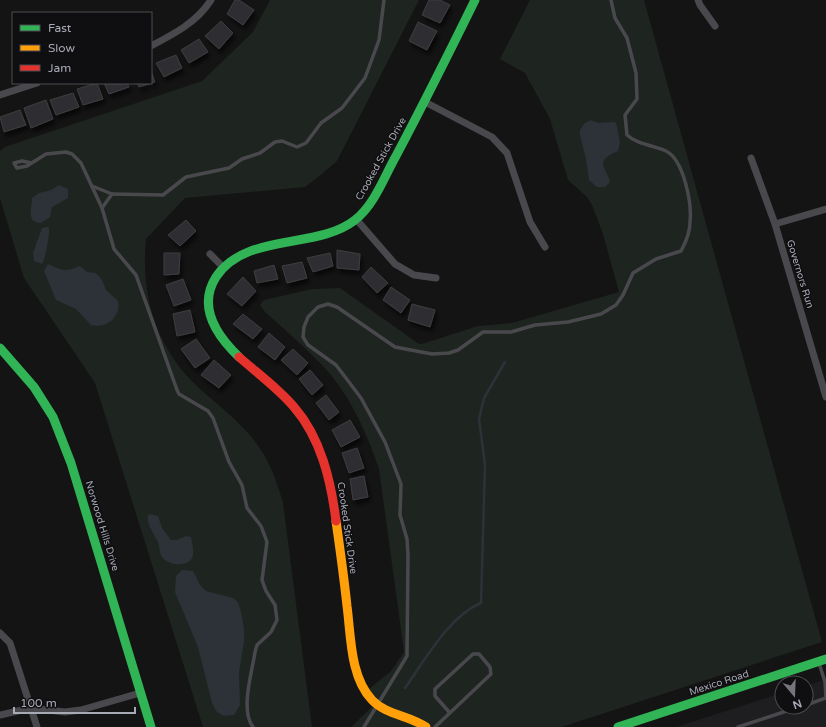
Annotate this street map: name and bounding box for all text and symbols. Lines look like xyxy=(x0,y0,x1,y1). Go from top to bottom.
legend xyxy=(12,12,152,84)
text: Fast xyxy=(48,21,72,35)
text: Slow xyxy=(48,41,75,55)
text: Jam xyxy=(48,61,71,75)
street label: Crooked Stick Drive xyxy=(353,115,409,203)
street label: Governors Run xyxy=(784,238,816,310)
street label: Norwood Hills Drive xyxy=(83,479,122,573)
street label: Crooked Stick Drive xyxy=(335,481,359,575)
street label: Mexico Road xyxy=(688,668,750,698)
north arrow xyxy=(774,675,814,715)
scale bar xyxy=(14,689,135,715)
text: 100 m xyxy=(20,696,57,710)
text: N xyxy=(791,696,803,712)

